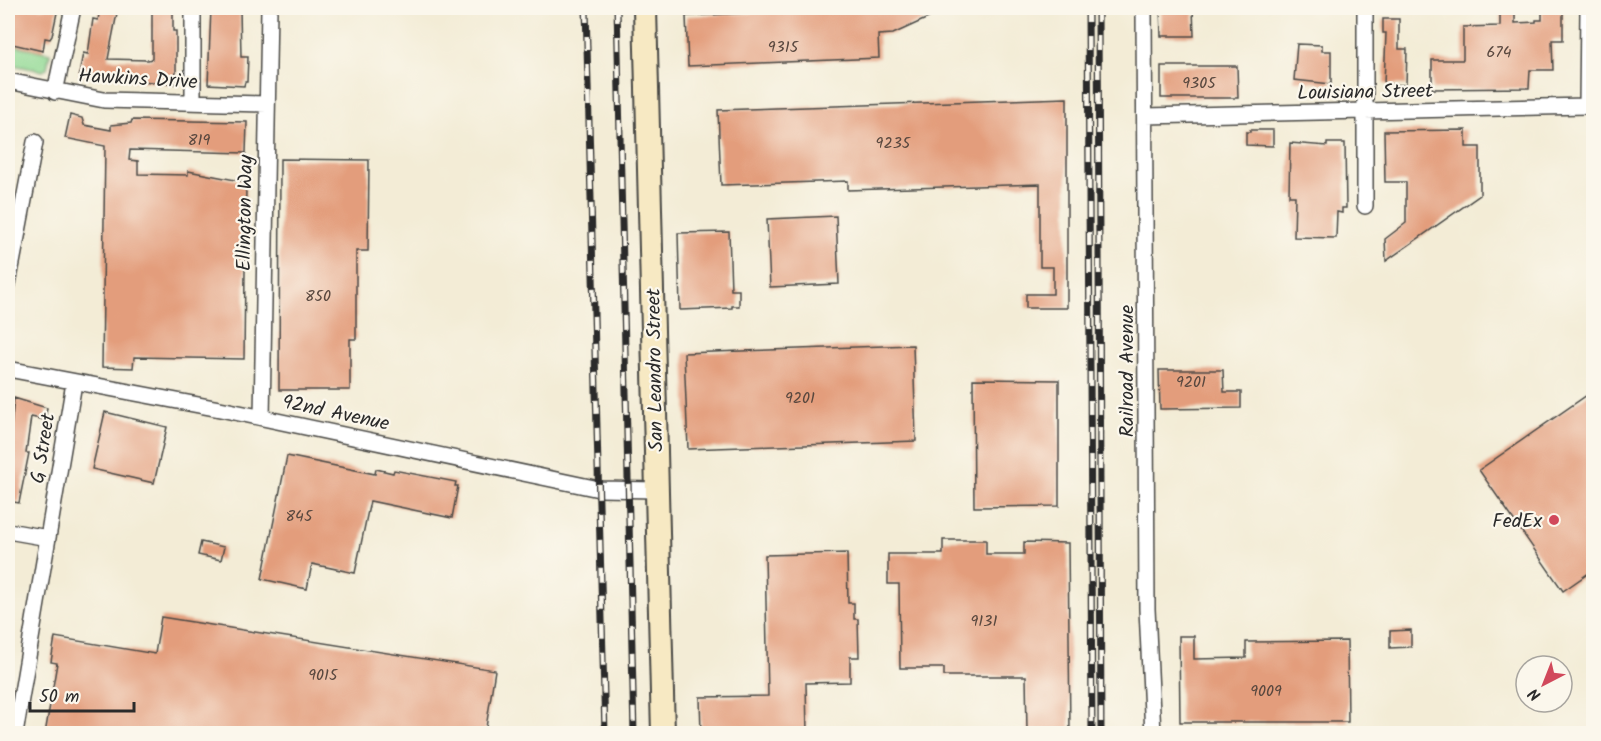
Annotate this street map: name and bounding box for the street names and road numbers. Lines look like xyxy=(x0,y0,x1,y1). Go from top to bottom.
street label: Hawkins Drive xyxy=(77,61,198,99)
street label: Louisiana Street xyxy=(1297,76,1433,110)
street label: Ellington Way xyxy=(229,154,263,271)
street label: San Leandro Street xyxy=(639,288,673,452)
street label: Railroad Avenue xyxy=(1112,305,1144,437)
street label: 92nd Avenue xyxy=(279,387,392,441)
street label: G Street xyxy=(23,411,65,486)

